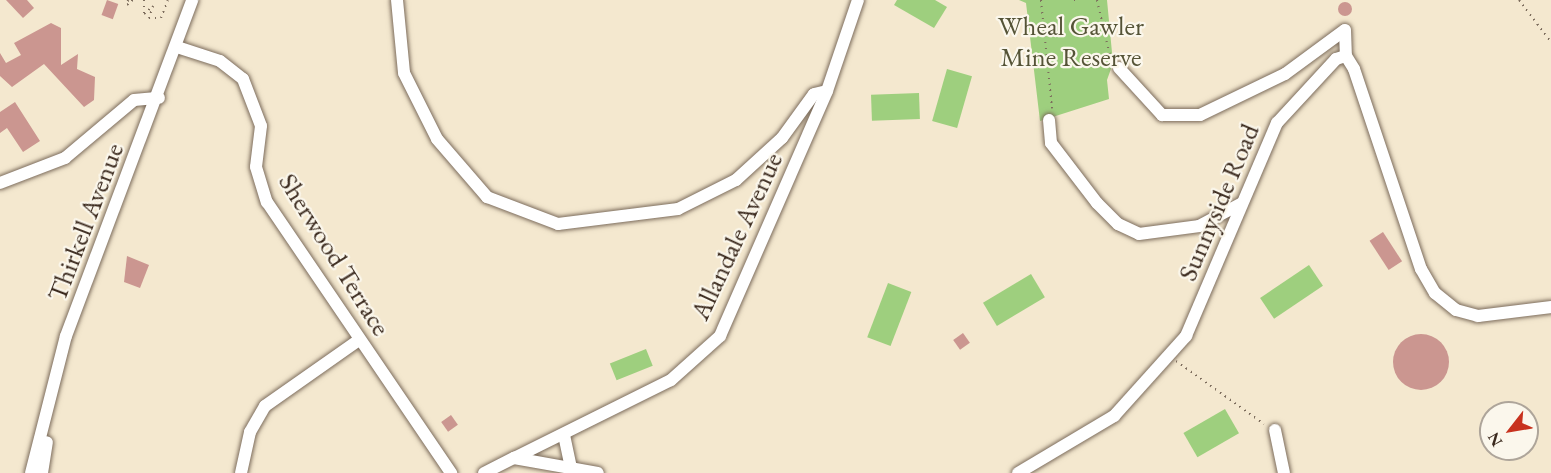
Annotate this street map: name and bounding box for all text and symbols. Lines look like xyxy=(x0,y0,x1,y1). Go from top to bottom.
park label: Wheal Gawler Mine Reserve xyxy=(998,9,1144,72)
street label: Sunnyside Road xyxy=(1170,119,1266,285)
street label: Thirkell Avenue xyxy=(40,138,130,306)
street label: Allandale Avenue xyxy=(683,147,789,325)
street label: Sherwood Terrace xyxy=(272,167,398,341)
north arrow xyxy=(1479,401,1539,461)
text: N xyxy=(1483,429,1507,450)

